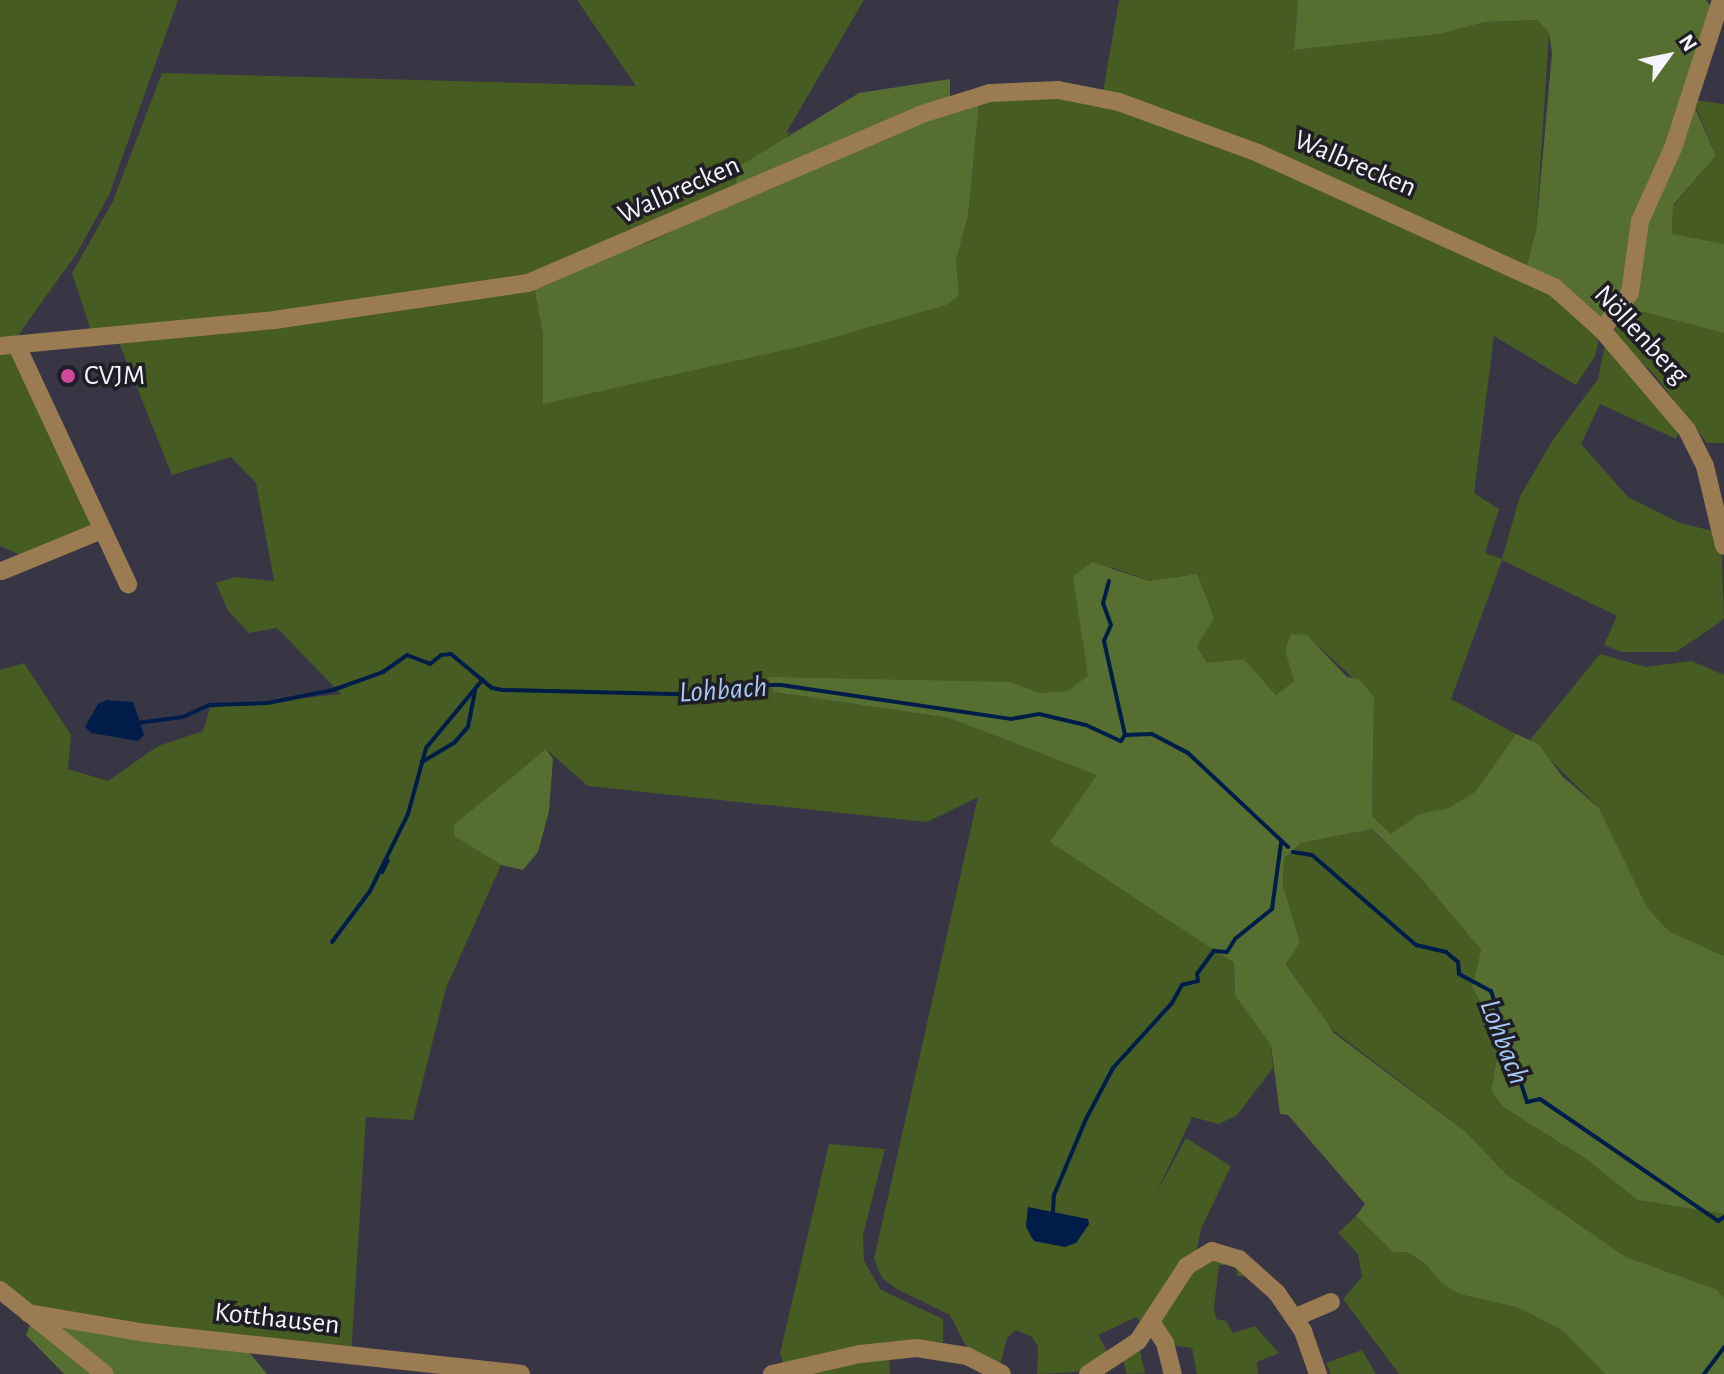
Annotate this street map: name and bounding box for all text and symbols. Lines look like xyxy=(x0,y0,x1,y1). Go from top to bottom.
north arrow xyxy=(1628,16,1708,96)
text: N xyxy=(1675,31,1702,55)
street label: Walbrecken xyxy=(1289,123,1421,205)
street label: Walbrecken xyxy=(613,148,745,232)
street label: Nöllenberg xyxy=(1587,278,1695,392)
place label: CVJM xyxy=(84,359,145,393)
marker: CVJM xyxy=(59,367,77,385)
water label: Lohbach xyxy=(678,669,768,711)
water label: Lohbach xyxy=(1471,994,1537,1090)
street label: Kotthausen xyxy=(213,1296,341,1342)

